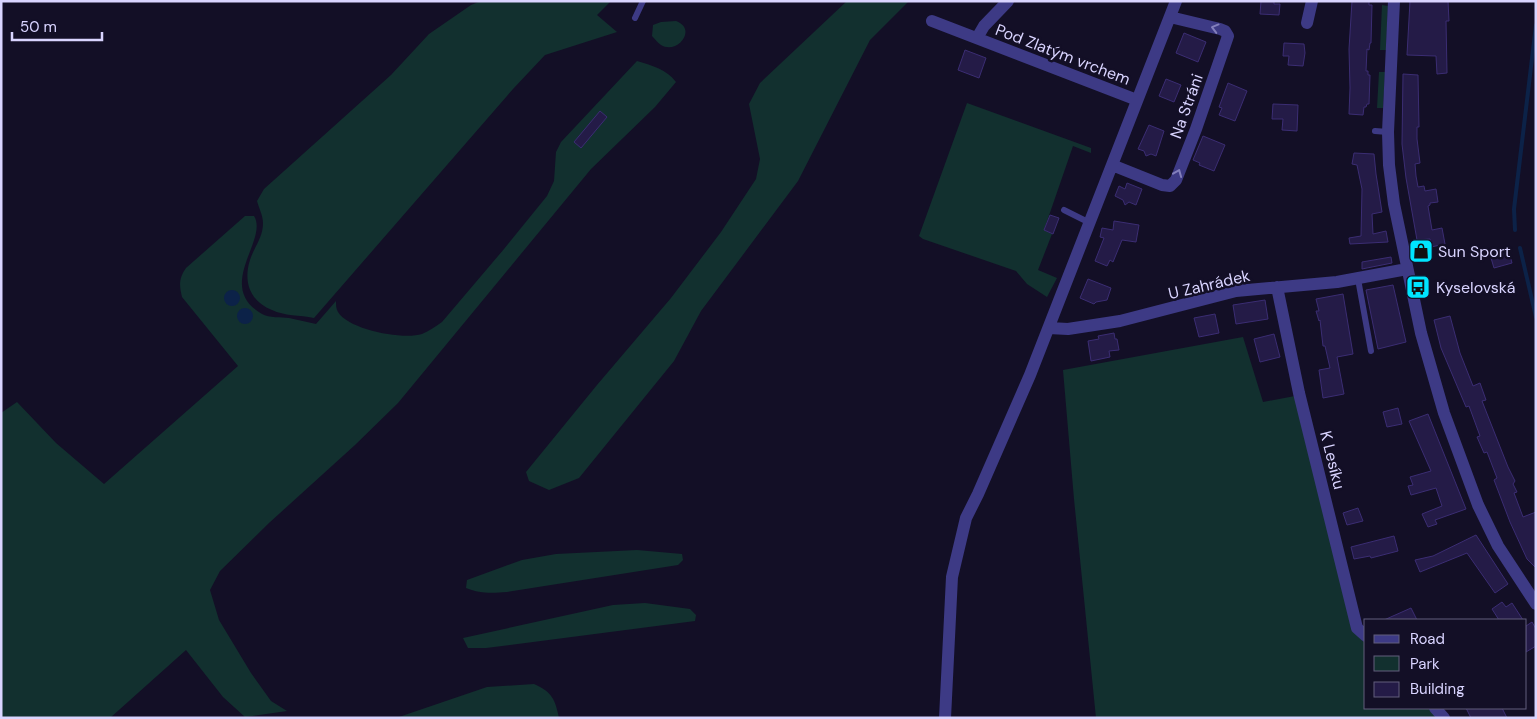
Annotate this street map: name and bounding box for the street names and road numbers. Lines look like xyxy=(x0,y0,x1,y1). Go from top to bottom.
street label: Pod Zlatým vrchem xyxy=(992,19,1133,90)
street label: Na Stráni xyxy=(1165,71,1208,141)
street label: U Zahrádek xyxy=(1166,265,1252,304)
street label: K Lesíku xyxy=(1315,429,1350,492)

